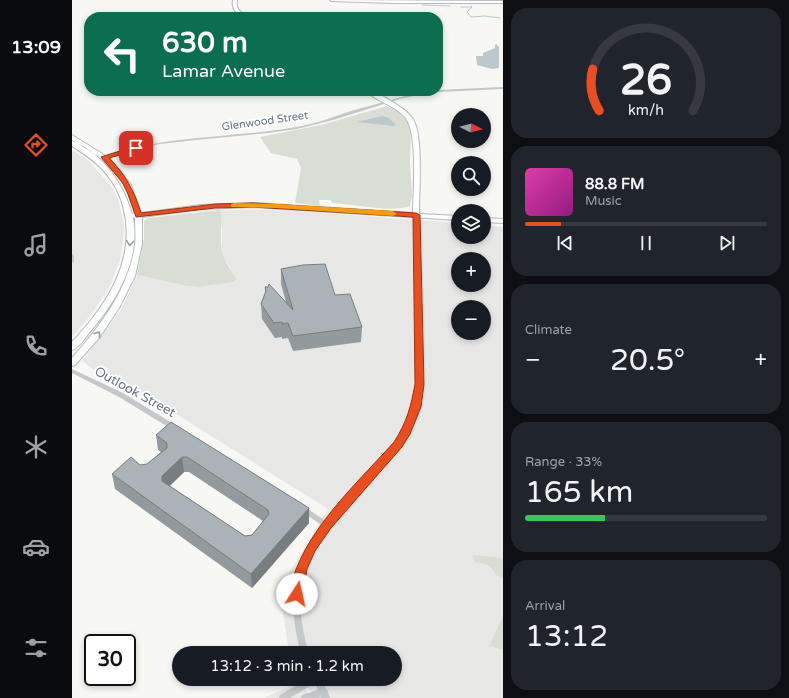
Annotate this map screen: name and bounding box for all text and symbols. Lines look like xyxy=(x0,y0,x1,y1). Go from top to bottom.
text: 630 m xyxy=(162,26,248,60)
icon: left xyxy=(96,28,148,80)
text: 13:09 xyxy=(11,36,61,58)
text: 26 xyxy=(620,56,672,106)
text: Lamar Avenue xyxy=(162,60,285,82)
text: km/h xyxy=(628,102,664,119)
street label: Glenwood Street xyxy=(221,108,309,134)
north arrow xyxy=(451,108,491,148)
map controls xyxy=(451,108,491,340)
icon: directions xyxy=(22,131,50,159)
pin xyxy=(119,131,153,165)
icon: arrive xyxy=(125,137,147,159)
button: search xyxy=(451,156,491,196)
text: 88.8 FM xyxy=(585,175,645,193)
text: Music xyxy=(585,193,622,209)
button: layers xyxy=(451,204,491,244)
icon: music xyxy=(22,231,50,259)
icon: previous xyxy=(554,232,576,254)
icon: pause xyxy=(635,232,657,254)
icon: next xyxy=(716,232,738,254)
one-way arrow xyxy=(126,240,135,246)
button: + xyxy=(451,252,491,292)
button: − xyxy=(451,300,491,340)
text: Climate xyxy=(525,322,572,338)
one-way arrow xyxy=(93,331,100,338)
icon: phone xyxy=(22,332,50,360)
text: 20.5° xyxy=(610,342,685,379)
text: − xyxy=(525,347,541,373)
text: + xyxy=(755,347,767,373)
street label: Outlook Street xyxy=(92,363,178,421)
icon: climate xyxy=(22,433,50,461)
text: Range · 33% xyxy=(525,454,602,470)
text: 165 km xyxy=(525,474,633,511)
icon: car xyxy=(22,533,50,561)
position arrow xyxy=(276,573,318,615)
text: Arrival xyxy=(525,598,565,614)
text: 13:12 xyxy=(525,618,608,655)
icon: filters xyxy=(22,634,50,662)
speed limit sign: 30 xyxy=(84,634,136,686)
text: 13:12 · 3 min · 1.2 km xyxy=(210,657,364,675)

